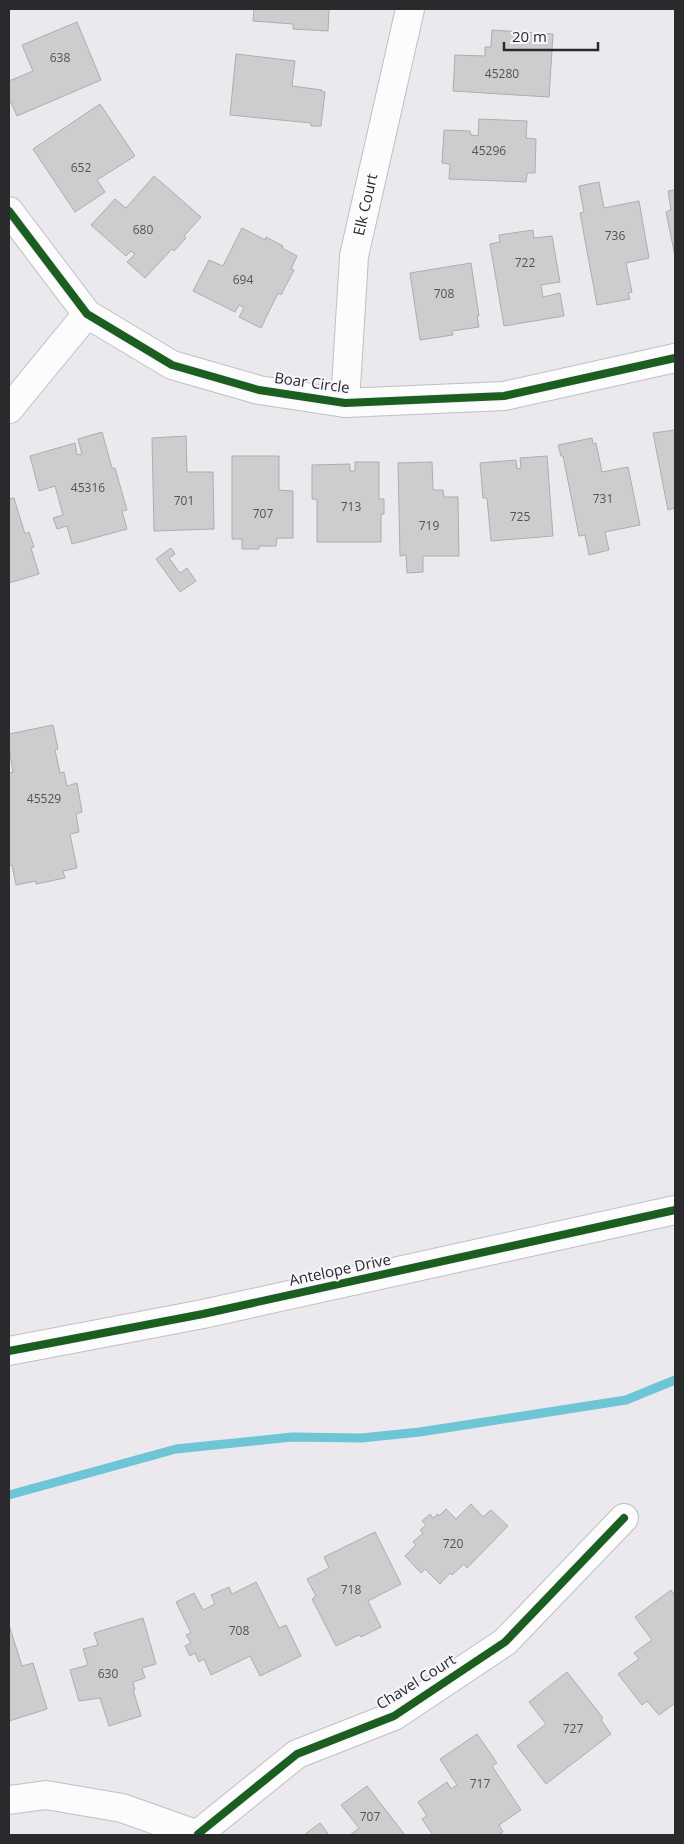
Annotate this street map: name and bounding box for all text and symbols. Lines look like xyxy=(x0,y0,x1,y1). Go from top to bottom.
scale bar xyxy=(504,20,598,52)
text: 20 m xyxy=(512,26,547,46)
house number: 638 xyxy=(50,49,70,66)
house number: 45280 xyxy=(485,65,519,82)
house number: 45296 xyxy=(472,142,506,159)
house number: 652 xyxy=(71,159,91,176)
street label: Elk Court xyxy=(348,171,381,237)
house number: 680 xyxy=(133,221,153,238)
house number: 736 xyxy=(605,227,625,244)
house number: 722 xyxy=(515,254,535,271)
house number: 694 xyxy=(233,271,253,288)
house number: 708 xyxy=(434,285,454,302)
street label: Boar Circle xyxy=(273,367,351,397)
house number: 45316 xyxy=(71,479,105,496)
house number: 731 xyxy=(593,490,613,507)
house number: 701 xyxy=(174,492,194,509)
house number: 713 xyxy=(341,498,361,515)
house number: 707 xyxy=(253,505,273,522)
house number: 725 xyxy=(510,508,530,525)
house number: 719 xyxy=(419,517,439,534)
house number: 45529 xyxy=(27,790,61,807)
street label: Antelope Drive xyxy=(287,1248,392,1290)
house number: 720 xyxy=(443,1535,463,1552)
house number: 718 xyxy=(341,1581,361,1598)
house number: 708 xyxy=(229,1622,249,1639)
street label: Chavel Court xyxy=(372,1649,459,1713)
house number: 630 xyxy=(98,1665,118,1682)
house number: 727 xyxy=(563,1720,583,1737)
house number: 717 xyxy=(470,1775,490,1792)
house number: 707 xyxy=(360,1808,380,1825)

